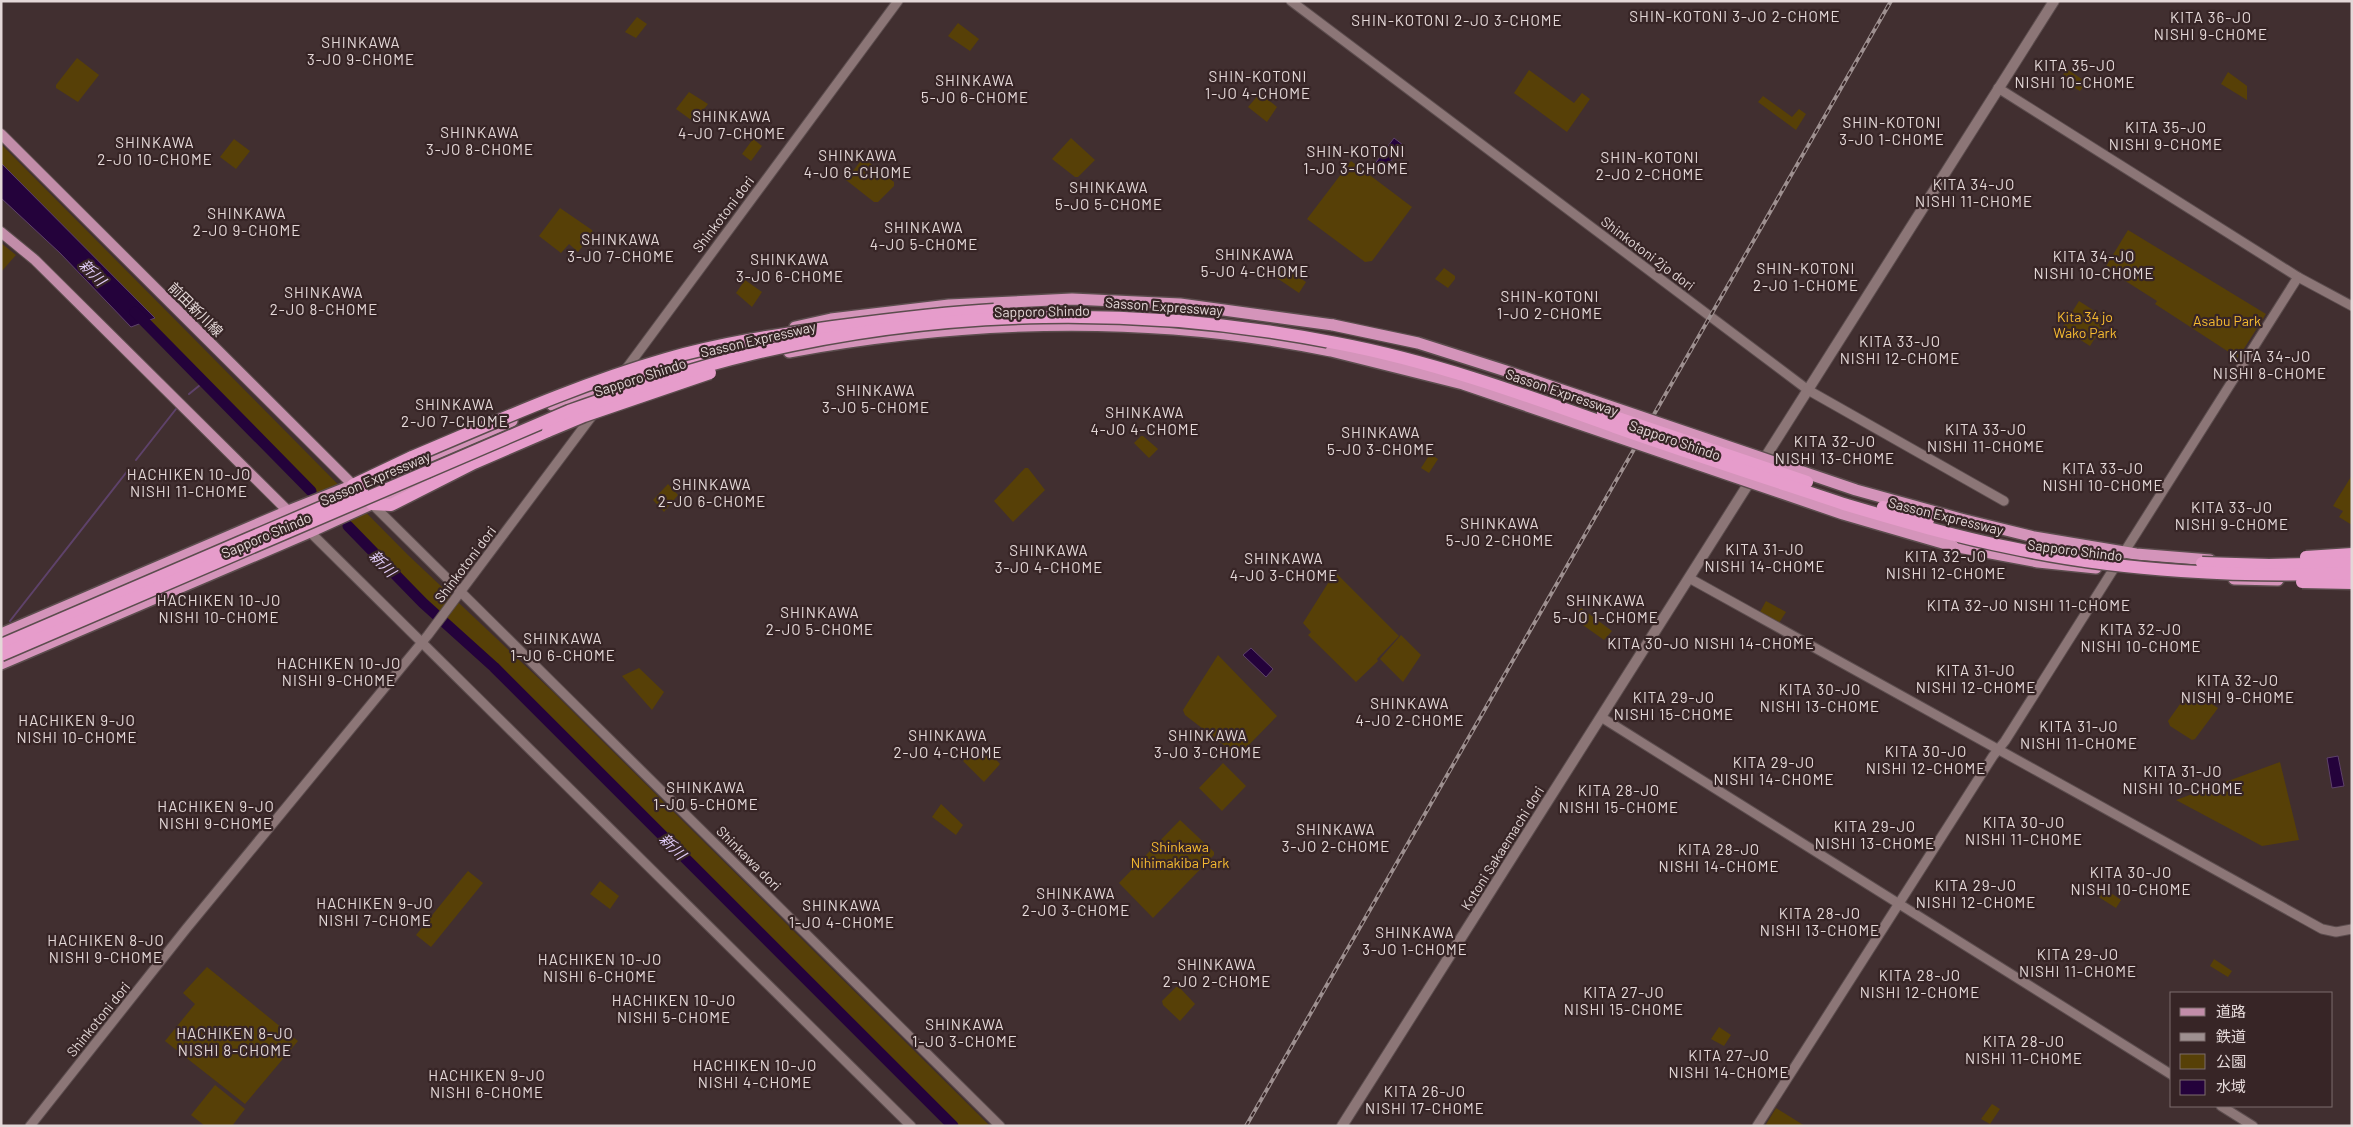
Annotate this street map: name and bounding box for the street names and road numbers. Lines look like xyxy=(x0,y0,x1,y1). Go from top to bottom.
street label: Shinkotoni dori xyxy=(689,172,757,256)
street label: Shinkotoni 2jo dori xyxy=(1598,212,1698,294)
street label: 前田新川線 xyxy=(165,278,227,340)
street label: Sasson Expressway xyxy=(1105,293,1224,319)
street label: Sapporo Shindo xyxy=(994,302,1090,320)
street label: Sasson Expressway xyxy=(699,317,818,361)
street label: Sapporo Shindo xyxy=(592,354,688,400)
street label: Sasson Expressway xyxy=(1503,365,1621,419)
street label: Sapporo Shindo xyxy=(1627,416,1723,464)
street label: Sasson Expressway xyxy=(317,447,433,509)
street label: Sasson Expressway xyxy=(1887,493,2006,539)
street label: Sapporo Shindo xyxy=(219,508,313,562)
street label: Shinkotoni dori xyxy=(431,522,499,606)
street label: Sapporo Shindo xyxy=(2026,536,2124,564)
street label: Kotoni Sakaemachi dori xyxy=(1457,783,1547,913)
street label: Shinkawa dori xyxy=(713,822,785,894)
street label: Shinkotoni dori xyxy=(63,978,133,1060)

